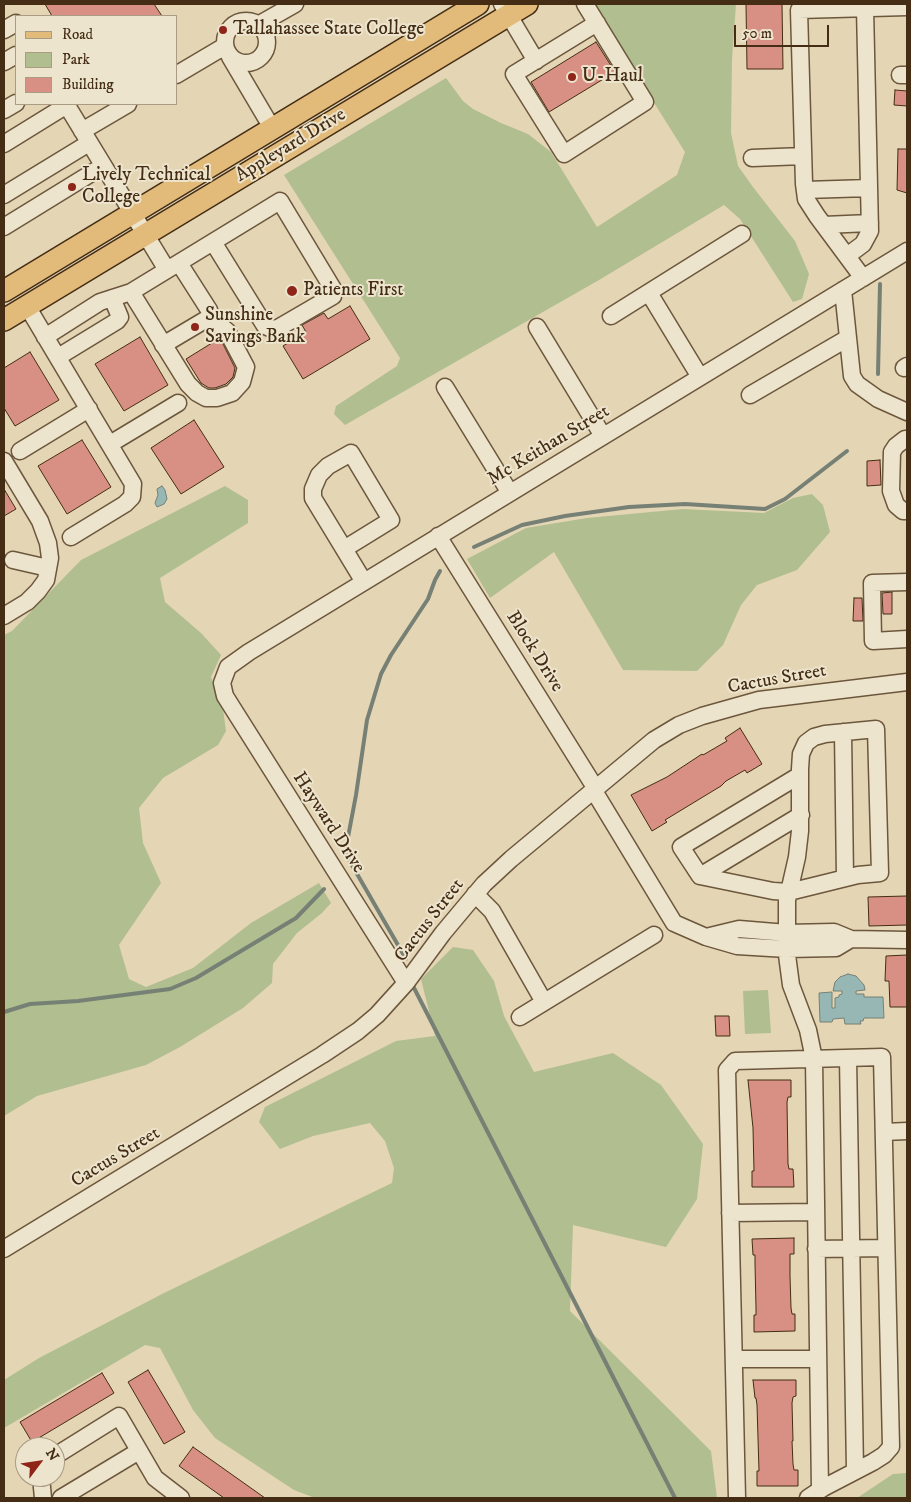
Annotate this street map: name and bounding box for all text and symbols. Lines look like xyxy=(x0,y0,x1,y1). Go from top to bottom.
legend xyxy=(15,15,178,105)
scale bar xyxy=(736,15,831,47)
place label: Tallahassee State College xyxy=(233,19,424,41)
marker: Tallahassee State College xyxy=(217,24,229,36)
text: 50 m xyxy=(742,24,772,43)
text: Road xyxy=(62,25,93,44)
text: Park xyxy=(62,50,90,69)
place label: U-Haul xyxy=(582,66,643,88)
marker: U-Haul xyxy=(566,71,578,83)
text: Building xyxy=(62,75,114,94)
street label: Appleyard Drive xyxy=(232,104,350,188)
place label: Lively Technical College xyxy=(82,165,211,209)
marker: Lively Technical College xyxy=(66,181,78,193)
place label: Patients First xyxy=(303,280,403,302)
marker: Patients First xyxy=(285,284,299,298)
place label: Sunshine Savings Bank xyxy=(205,305,305,349)
marker: Sunshine Savings Bank xyxy=(189,321,201,333)
street label: Mc Keithan Street xyxy=(484,401,614,491)
street label: Block Drive xyxy=(500,607,568,697)
street label: Cactus Street xyxy=(726,660,828,700)
street label: Hayward Drive xyxy=(287,768,369,878)
street label: Cactus Street xyxy=(390,875,470,967)
street label: Cactus Street xyxy=(67,1123,165,1193)
north arrow xyxy=(15,1437,65,1487)
text: N xyxy=(41,1445,63,1464)

